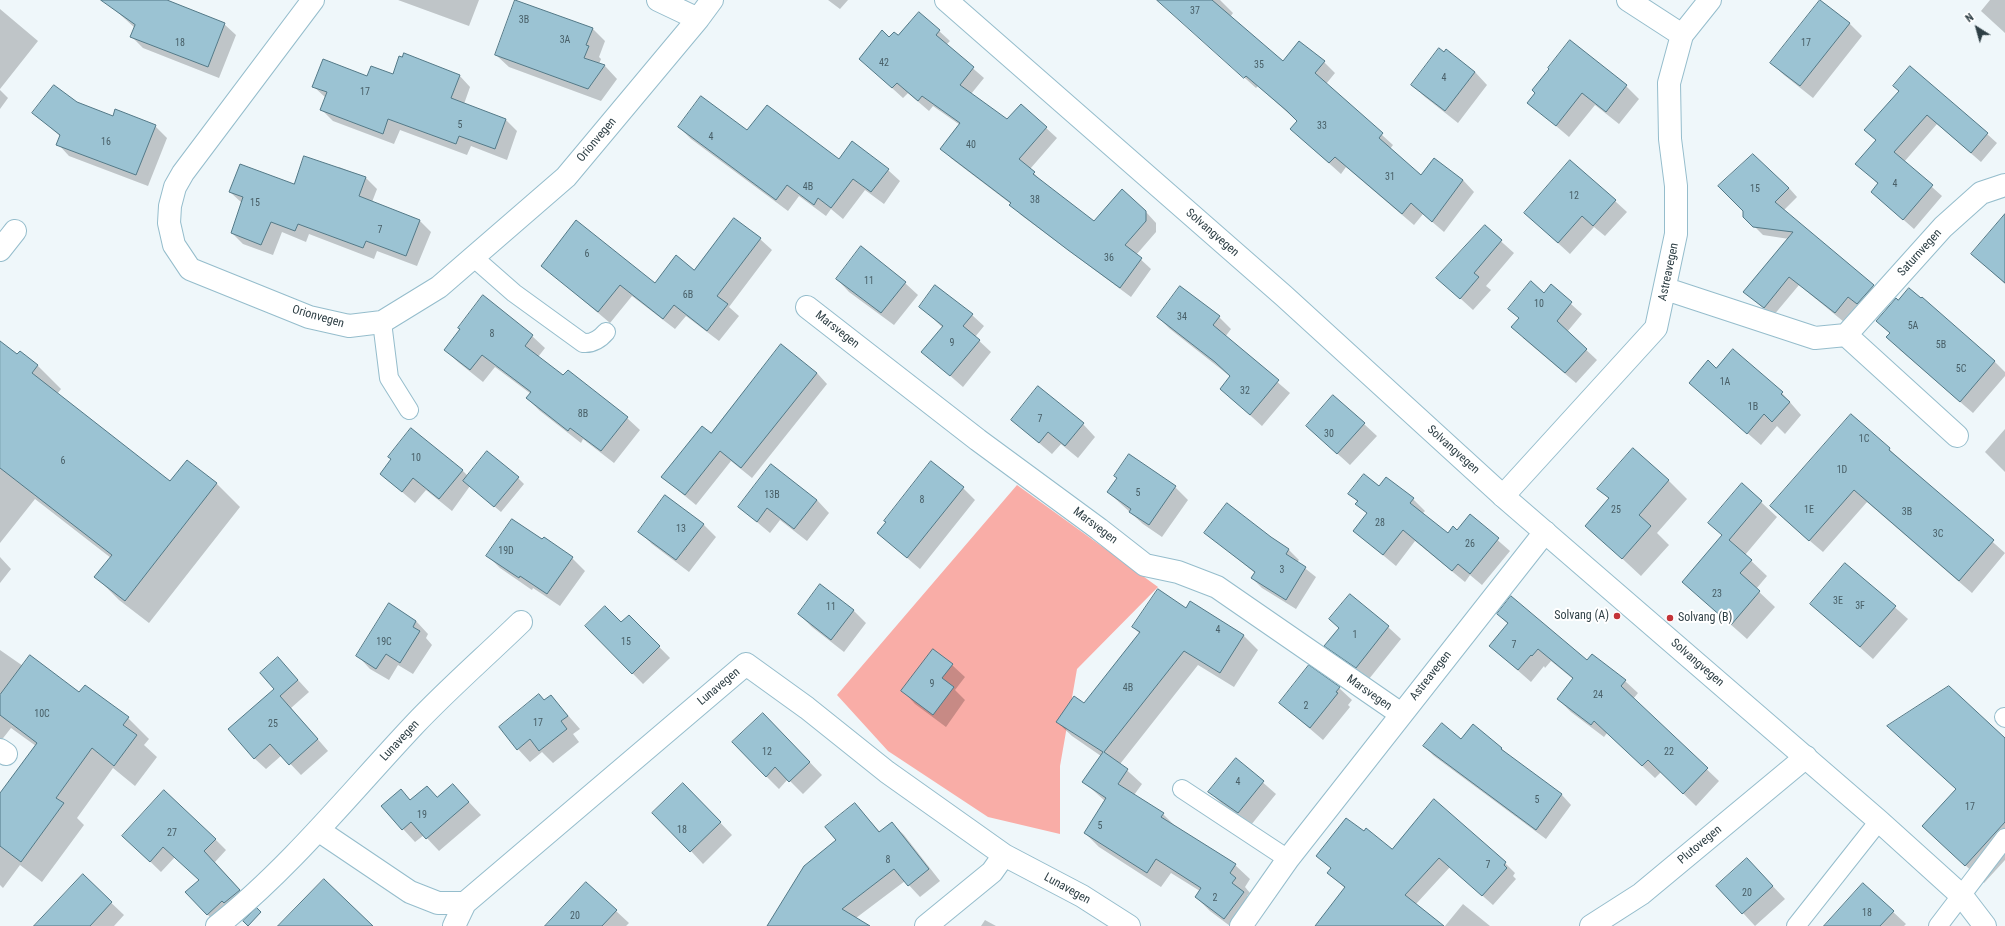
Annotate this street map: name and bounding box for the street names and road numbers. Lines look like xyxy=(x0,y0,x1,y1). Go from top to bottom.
street label: Orionvegen xyxy=(574,115,620,165)
street label: Solvangvegen xyxy=(1183,206,1241,260)
street label: Saturnvegen xyxy=(1895,226,1945,280)
street label: Astreavegen xyxy=(1656,242,1682,302)
street label: Orionvegen xyxy=(290,303,346,331)
street label: Marsvegen xyxy=(812,308,862,352)
street label: Solvangvegen xyxy=(1424,423,1482,477)
street label: Marsvegen xyxy=(1070,505,1120,547)
street label: Solvangvegen xyxy=(1668,636,1726,690)
street label: Astreavegen xyxy=(1407,648,1455,704)
street label: Lunavegen xyxy=(695,665,743,709)
street label: Marsvegen xyxy=(1344,672,1394,714)
street label: Lunavegen xyxy=(377,718,423,764)
street label: Plutovegen xyxy=(1675,823,1725,867)
street label: Lunavegen xyxy=(1041,870,1093,908)

